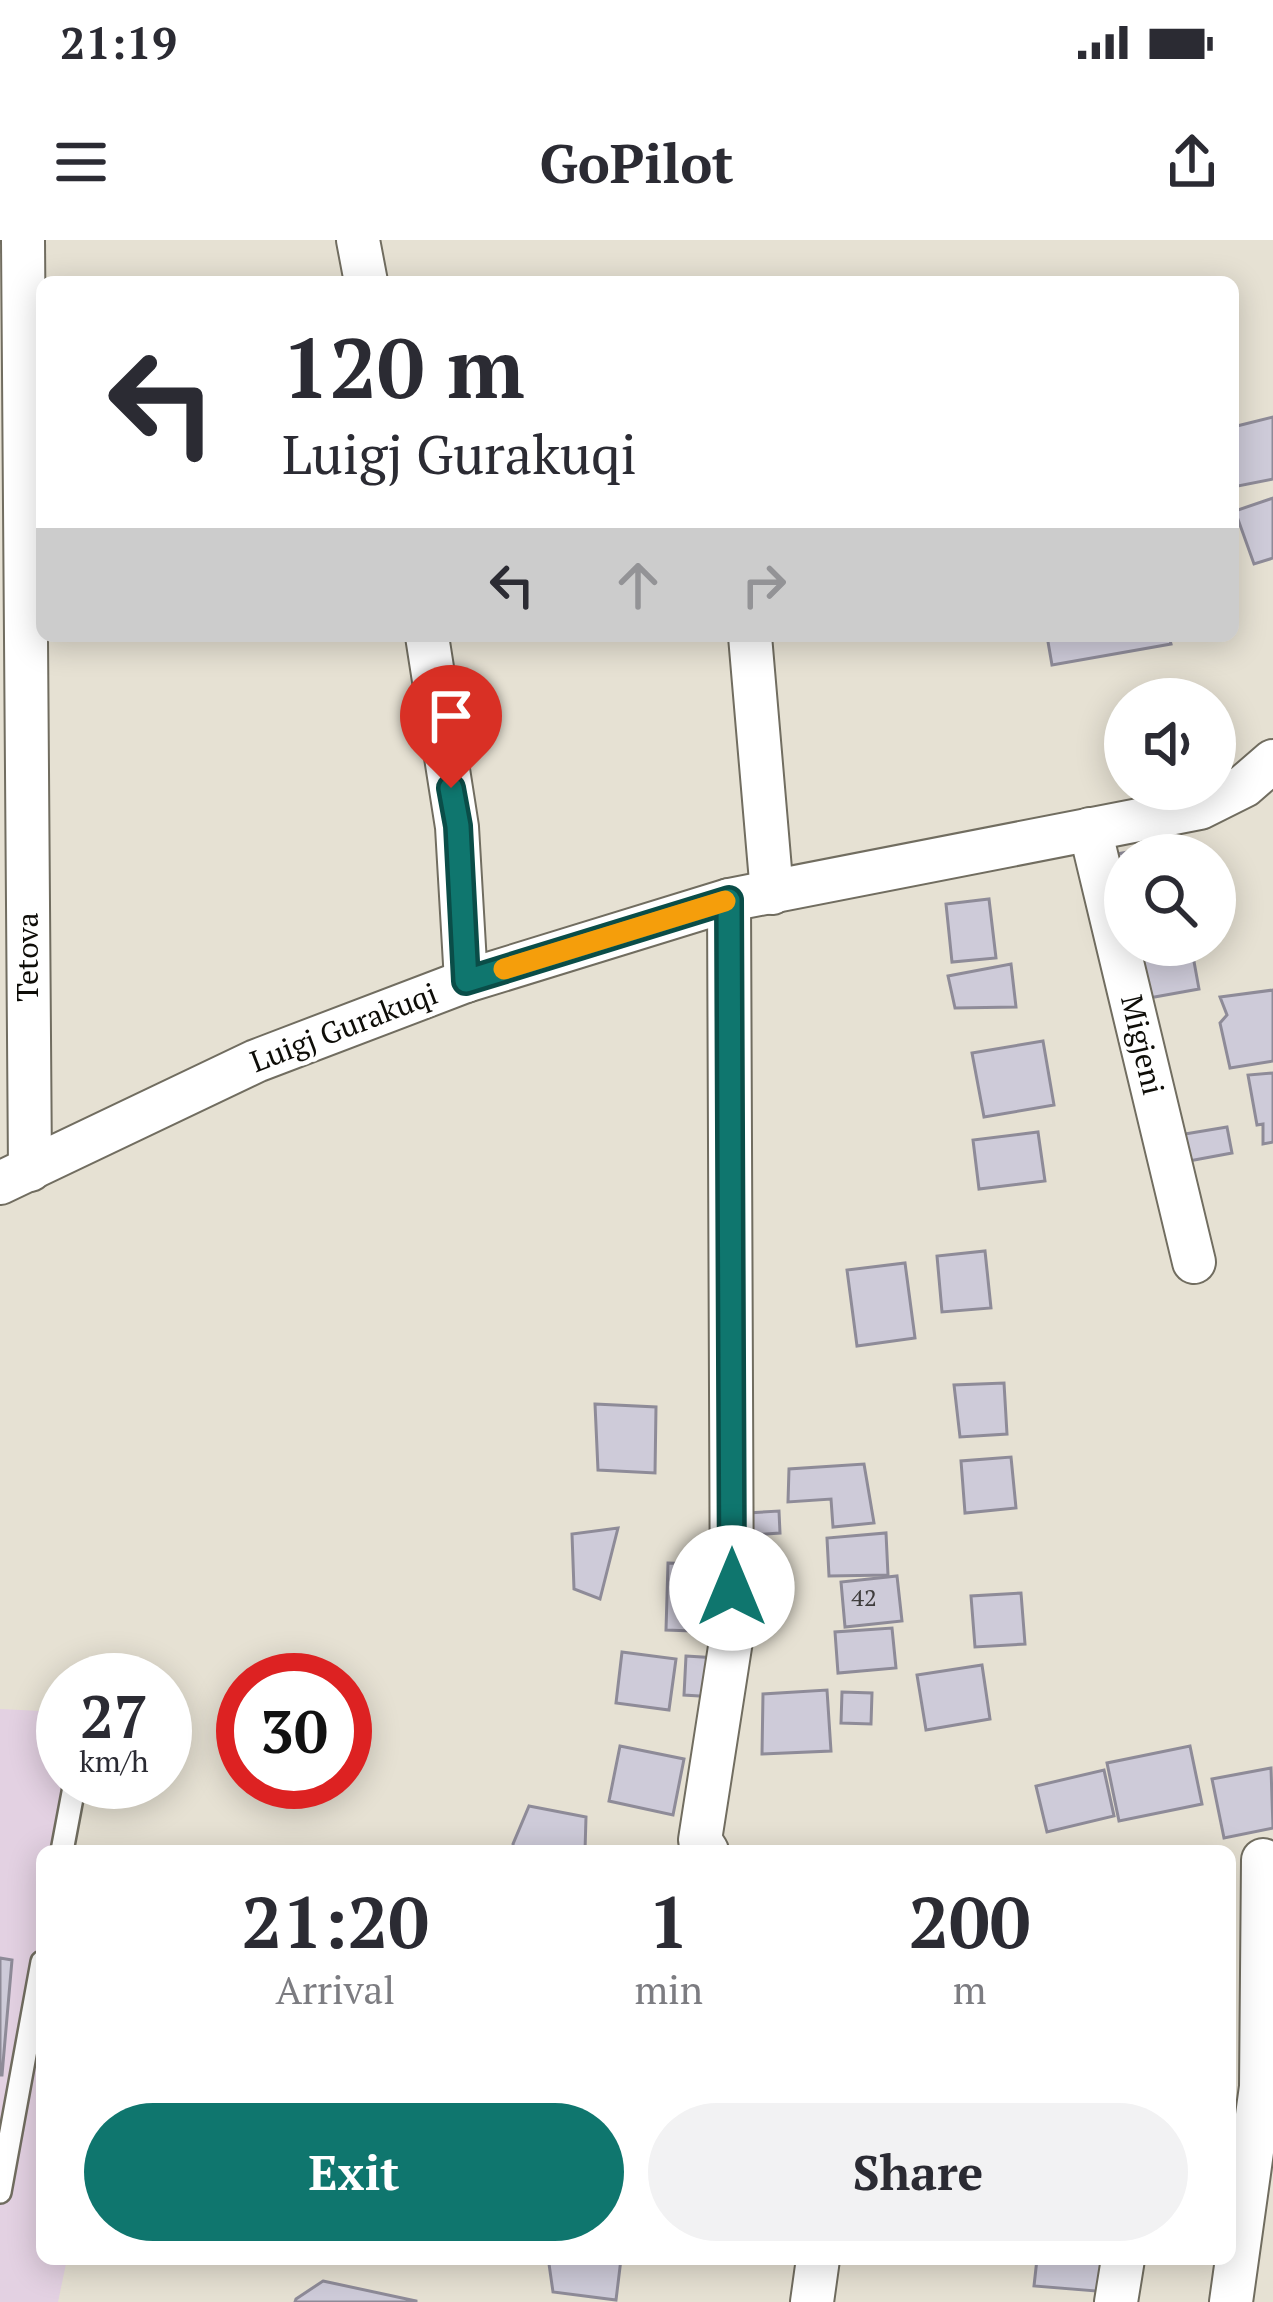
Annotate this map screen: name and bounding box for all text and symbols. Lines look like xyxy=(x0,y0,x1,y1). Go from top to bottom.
text: 21:19 xyxy=(60,12,177,72)
text: GoPilot xyxy=(539,127,734,198)
icon: menu xyxy=(48,129,114,195)
icon: share xyxy=(1159,129,1225,195)
text: 120 m xyxy=(282,311,525,422)
icon: left xyxy=(84,324,240,480)
text: Luigj Gurakuqi xyxy=(282,418,637,489)
icon: left xyxy=(479,552,545,618)
icon: ahead xyxy=(605,552,671,618)
icon: right xyxy=(731,552,797,618)
pin xyxy=(400,665,502,788)
map controls xyxy=(1104,678,1236,966)
button: sound xyxy=(1104,678,1236,810)
icon: arrive xyxy=(418,683,484,749)
button: search xyxy=(1104,834,1236,966)
street label: Tetova xyxy=(7,912,47,1002)
street label: Luigj Gurakuqi xyxy=(244,973,443,1081)
street label: Migjeni xyxy=(1112,991,1174,1099)
position arrow xyxy=(669,1525,795,1651)
house number: 42 xyxy=(851,1581,877,1613)
speed limit sign: 30 xyxy=(216,1653,372,1809)
text: 27 xyxy=(80,1676,148,1755)
text: km/h xyxy=(79,1741,149,1781)
text: 21:20 xyxy=(241,1873,429,1969)
text: 1 xyxy=(648,1873,689,1969)
text: 200 xyxy=(908,1873,1030,1969)
text: Arrival xyxy=(275,1963,395,2015)
text: min xyxy=(634,1963,703,2015)
text: m xyxy=(953,1963,986,2015)
button: Exit xyxy=(84,2103,624,2241)
button: Share xyxy=(648,2103,1188,2241)

